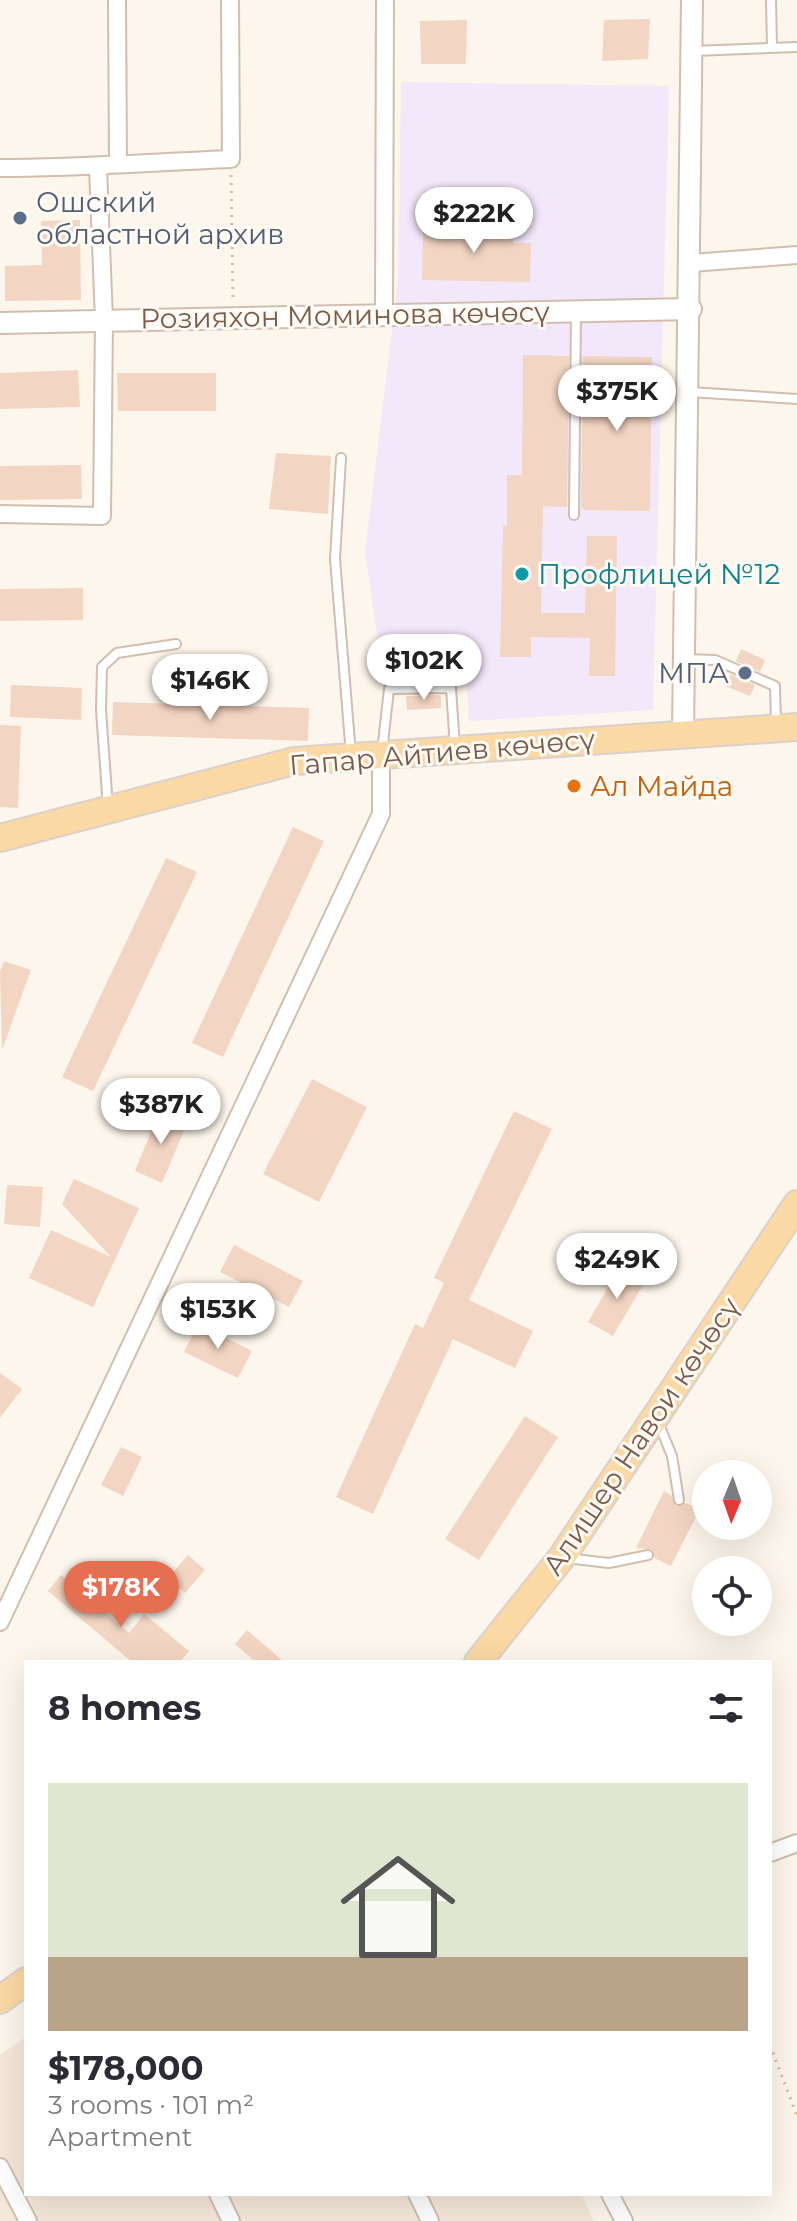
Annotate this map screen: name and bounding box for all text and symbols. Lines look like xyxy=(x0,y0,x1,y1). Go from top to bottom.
place label: Ошский областной архив xyxy=(36,185,284,251)
pin: $222K xyxy=(418,187,530,255)
text: $222K xyxy=(433,197,515,229)
marker: Ошский областной архив xyxy=(11,209,29,227)
street label: Розияхон Моминова көчөсү xyxy=(140,294,550,336)
pin: $375K xyxy=(561,365,673,433)
text: $375K xyxy=(576,375,658,407)
place label: Профлицей №12 xyxy=(538,557,780,591)
marker: Профлицей №12 xyxy=(513,565,531,583)
pin: $102K xyxy=(368,634,480,702)
text: $102K xyxy=(385,644,463,676)
pin: $146K xyxy=(154,654,266,722)
place label: МПА xyxy=(658,656,729,690)
text: $146K xyxy=(170,664,250,696)
marker: МПА xyxy=(736,664,754,682)
street label: Гапар Айтиев көчөсү xyxy=(288,722,597,782)
place label: Ал Майда xyxy=(590,769,733,803)
marker: Ал Майда xyxy=(565,777,583,795)
pin: $387K xyxy=(105,1078,217,1146)
text: $387K xyxy=(119,1088,203,1120)
pin: $249K xyxy=(561,1233,673,1301)
text: $249K xyxy=(574,1243,660,1275)
pin: $153K xyxy=(162,1283,274,1351)
street label: Алишер Навои көчөсү xyxy=(535,1290,747,1581)
text: $153K xyxy=(180,1293,256,1325)
north arrow xyxy=(692,1460,772,1540)
map controls xyxy=(692,1460,772,1636)
button: locate xyxy=(692,1556,772,1636)
pin: $178K xyxy=(65,1561,177,1629)
text: $178K xyxy=(82,1571,160,1603)
icon: filters xyxy=(704,1686,748,1730)
text: 8 homes xyxy=(48,1687,201,1729)
icon: home xyxy=(326,1835,470,1979)
text: $178,000 xyxy=(48,2047,204,2089)
text: 3 rooms · 101 m² xyxy=(48,2089,254,2121)
text: Apartment xyxy=(48,2121,192,2153)

